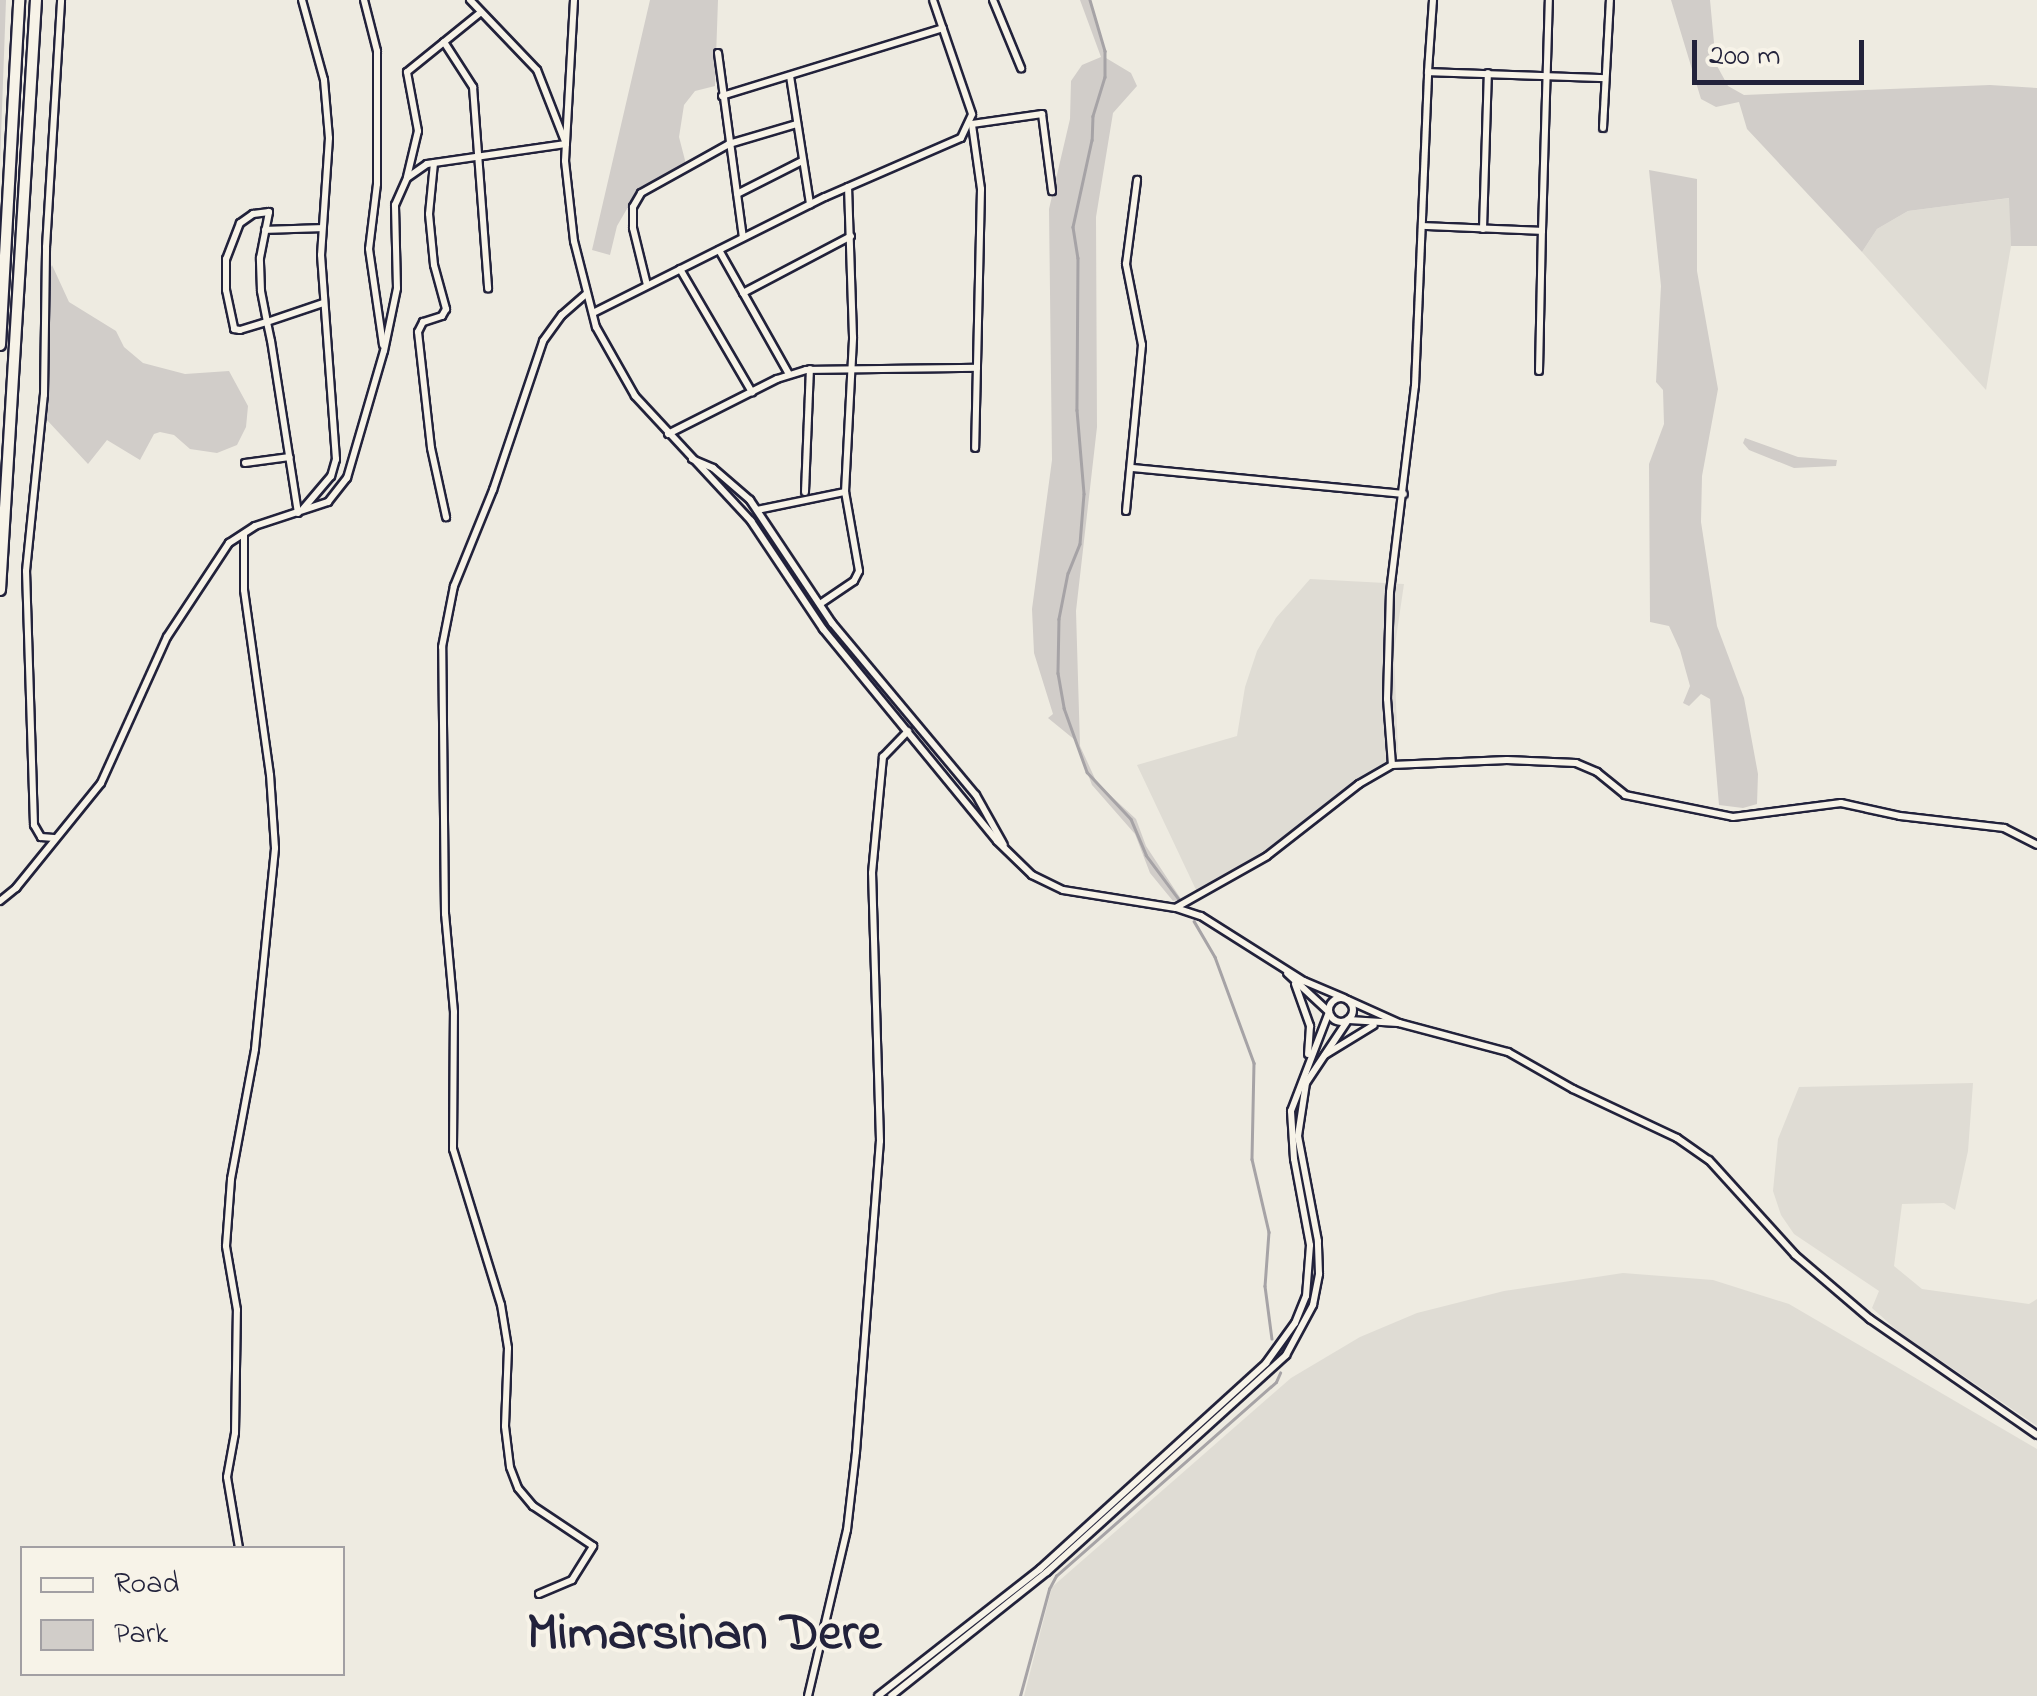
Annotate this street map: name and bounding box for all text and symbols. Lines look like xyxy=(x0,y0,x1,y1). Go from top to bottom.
scale bar xyxy=(1697,20,1870,82)
text: 200 m xyxy=(1709,35,1781,79)
legend xyxy=(20,1546,345,1676)
text: Road xyxy=(114,1563,179,1607)
district label: Mimarsinan Dere xyxy=(527,1605,881,1667)
text: Park xyxy=(114,1613,168,1657)

